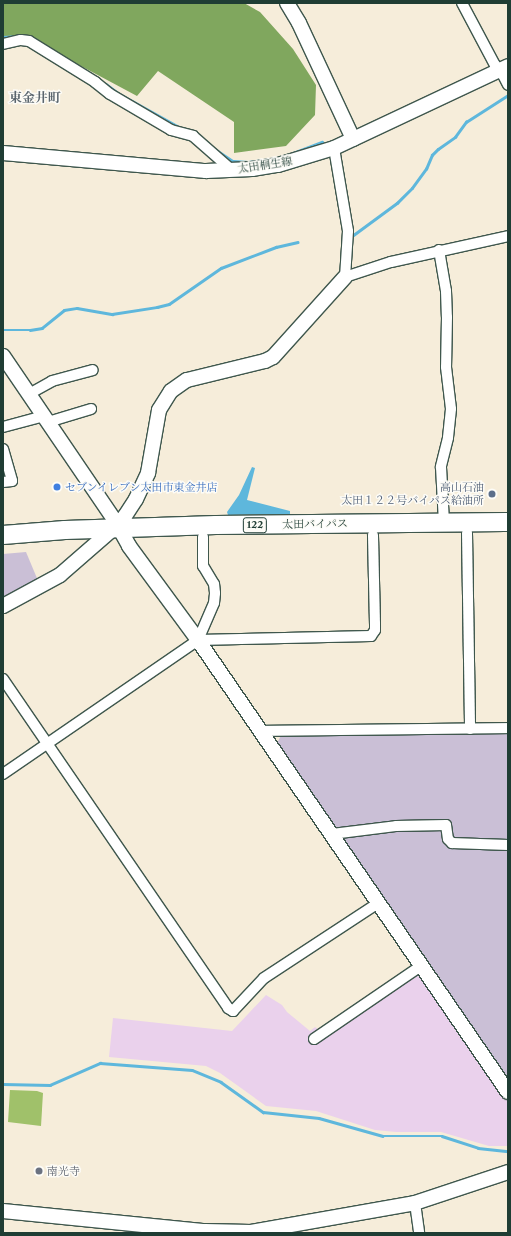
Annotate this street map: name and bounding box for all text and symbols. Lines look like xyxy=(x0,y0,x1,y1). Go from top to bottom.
district label: 東金井町 xyxy=(9,89,61,105)
street label: 太田桐生線 xyxy=(237,154,293,176)
place label: セブンイレブン太田市東金井店 xyxy=(65,480,219,494)
place label: 高山石油 太田１２２号バイパス給油所 xyxy=(341,481,484,507)
marker: セブンイレブン太田市東金井店 xyxy=(52,482,62,492)
marker: 高山石油 太田１２２号バイパス給油所 xyxy=(487,489,497,499)
road number: 122 xyxy=(242,517,268,533)
street label: 太田バイパス xyxy=(282,517,348,531)
place label: 南光寺 xyxy=(47,1164,80,1178)
marker: 南光寺 xyxy=(34,1166,44,1176)

